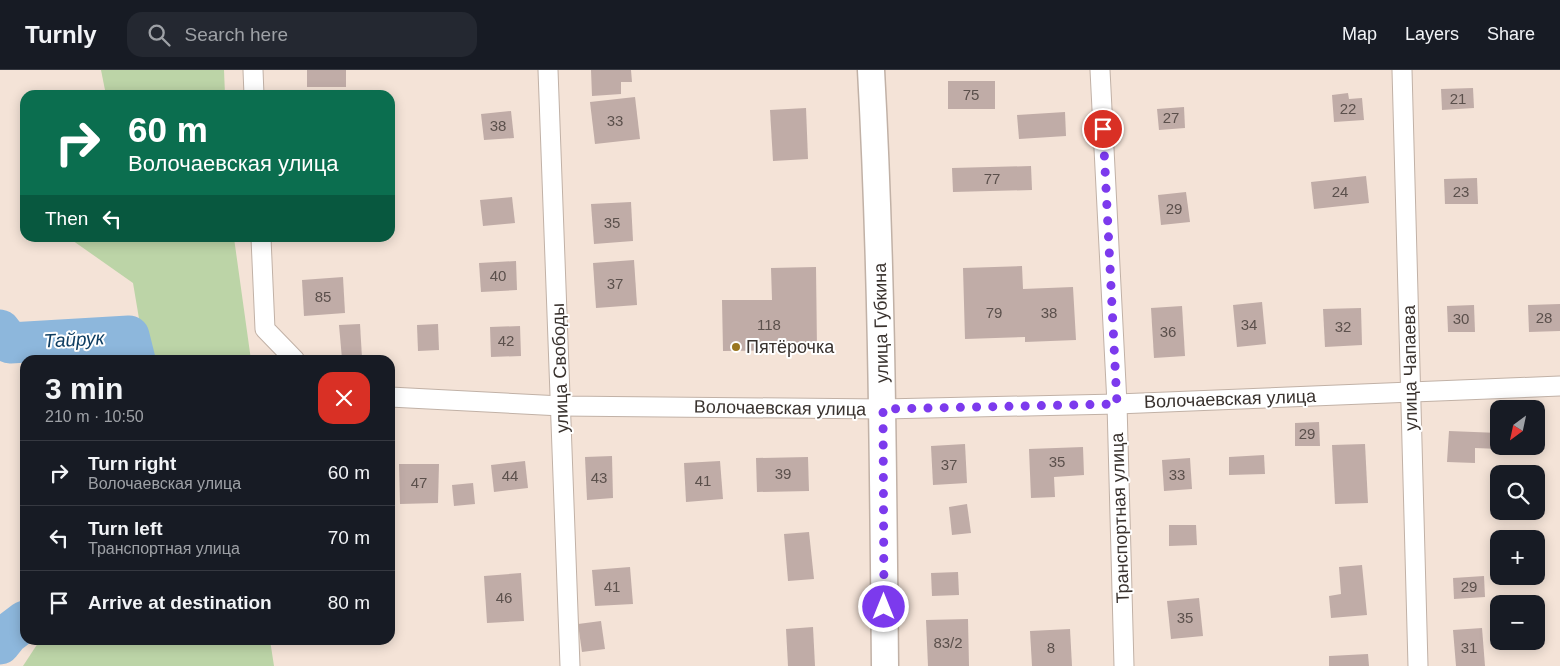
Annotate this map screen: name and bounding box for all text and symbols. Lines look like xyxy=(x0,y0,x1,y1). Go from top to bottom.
search box xyxy=(127,12,477,57)
text: Turnly xyxy=(25,21,97,48)
icon: search xyxy=(145,21,173,49)
text: Search here xyxy=(185,24,288,45)
text: Map xyxy=(1342,24,1377,44)
text: Layers xyxy=(1405,24,1459,44)
text: Share xyxy=(1487,24,1535,44)
house number: 75 xyxy=(963,86,979,103)
house number: 21 xyxy=(1450,90,1466,107)
house number: 22 xyxy=(1340,100,1356,117)
pin xyxy=(1082,108,1124,150)
house number: 27 xyxy=(1163,109,1179,126)
icon: right xyxy=(45,110,110,175)
text: 60 m xyxy=(128,110,208,149)
house number: 33 xyxy=(607,112,623,129)
icon: arrive xyxy=(1089,115,1117,143)
house number: 38 xyxy=(490,117,506,134)
text: Волочаевская улица xyxy=(128,151,338,176)
house number: 77 xyxy=(984,170,1000,187)
house number: 24 xyxy=(1332,183,1348,200)
house number: 23 xyxy=(1453,183,1469,200)
house number: 29 xyxy=(1166,200,1182,217)
icon: left xyxy=(98,205,126,233)
text: Then xyxy=(45,208,88,229)
house number: 35 xyxy=(604,214,620,231)
street label: улица Губкина xyxy=(870,262,892,383)
house number: 40 xyxy=(490,267,506,284)
house number: 37 xyxy=(607,275,623,292)
house number: 85 xyxy=(315,288,331,305)
street label: улица Свободы xyxy=(548,303,572,433)
house number: 79 xyxy=(986,304,1002,321)
house number: 38 xyxy=(1041,304,1057,321)
street label: улица Чапаева xyxy=(1399,304,1421,431)
house number: 28 xyxy=(1536,309,1552,326)
house number: 30 xyxy=(1453,310,1469,327)
house number: 118 xyxy=(757,316,781,333)
house number: 34 xyxy=(1241,316,1257,333)
house number: 32 xyxy=(1335,318,1351,335)
house number: 36 xyxy=(1160,323,1176,340)
water label: Тайрук xyxy=(43,327,106,352)
house number: 42 xyxy=(498,332,514,349)
place label: Пятёрочка xyxy=(746,337,835,357)
marker: Пятёрочка xyxy=(730,341,742,353)
text: 3 min xyxy=(45,372,123,405)
button: close xyxy=(318,372,370,424)
street label: Волочаевская улица xyxy=(1144,386,1317,412)
street label: Волочаевская улица xyxy=(694,396,867,420)
north arrow xyxy=(1490,400,1545,455)
map controls xyxy=(1490,400,1545,650)
text: 210 m · 10:50 xyxy=(45,408,144,425)
house number: 29 xyxy=(1299,425,1315,442)
street label: Транспортная улица xyxy=(1107,431,1133,604)
text: Turn right xyxy=(88,453,176,474)
house number: 35 xyxy=(1049,453,1065,470)
house number: 37 xyxy=(941,456,957,473)
icon: right xyxy=(45,459,73,487)
text: 60 m xyxy=(328,462,370,483)
house number: 39 xyxy=(775,465,791,482)
button: search xyxy=(1490,465,1545,520)
house number: 33 xyxy=(1169,466,1185,483)
house number: 44 xyxy=(502,467,518,484)
house number: 43 xyxy=(591,469,607,486)
house number: 41 xyxy=(695,472,711,489)
house number: 47 xyxy=(411,474,427,491)
text: Волочаевская улица xyxy=(88,475,241,492)
text: Turn left xyxy=(88,518,163,539)
icon: left xyxy=(45,524,73,552)
text: 70 m xyxy=(328,527,370,548)
button: + xyxy=(1490,530,1545,585)
text: Транспортная улица xyxy=(88,540,240,557)
house number: 41 xyxy=(604,578,620,595)
house number: 29 xyxy=(1461,578,1477,595)
position arrow xyxy=(857,580,909,632)
icon: arrive xyxy=(45,589,73,617)
house number: 46 xyxy=(496,589,512,606)
text: Arrive at destination xyxy=(88,592,272,613)
text: 80 m xyxy=(328,592,370,613)
button: − xyxy=(1490,595,1545,650)
house number: 35 xyxy=(1177,609,1193,626)
house number: 83/2 xyxy=(933,634,963,651)
house number: 8 xyxy=(1047,639,1055,656)
house number: 31 xyxy=(1461,639,1477,656)

